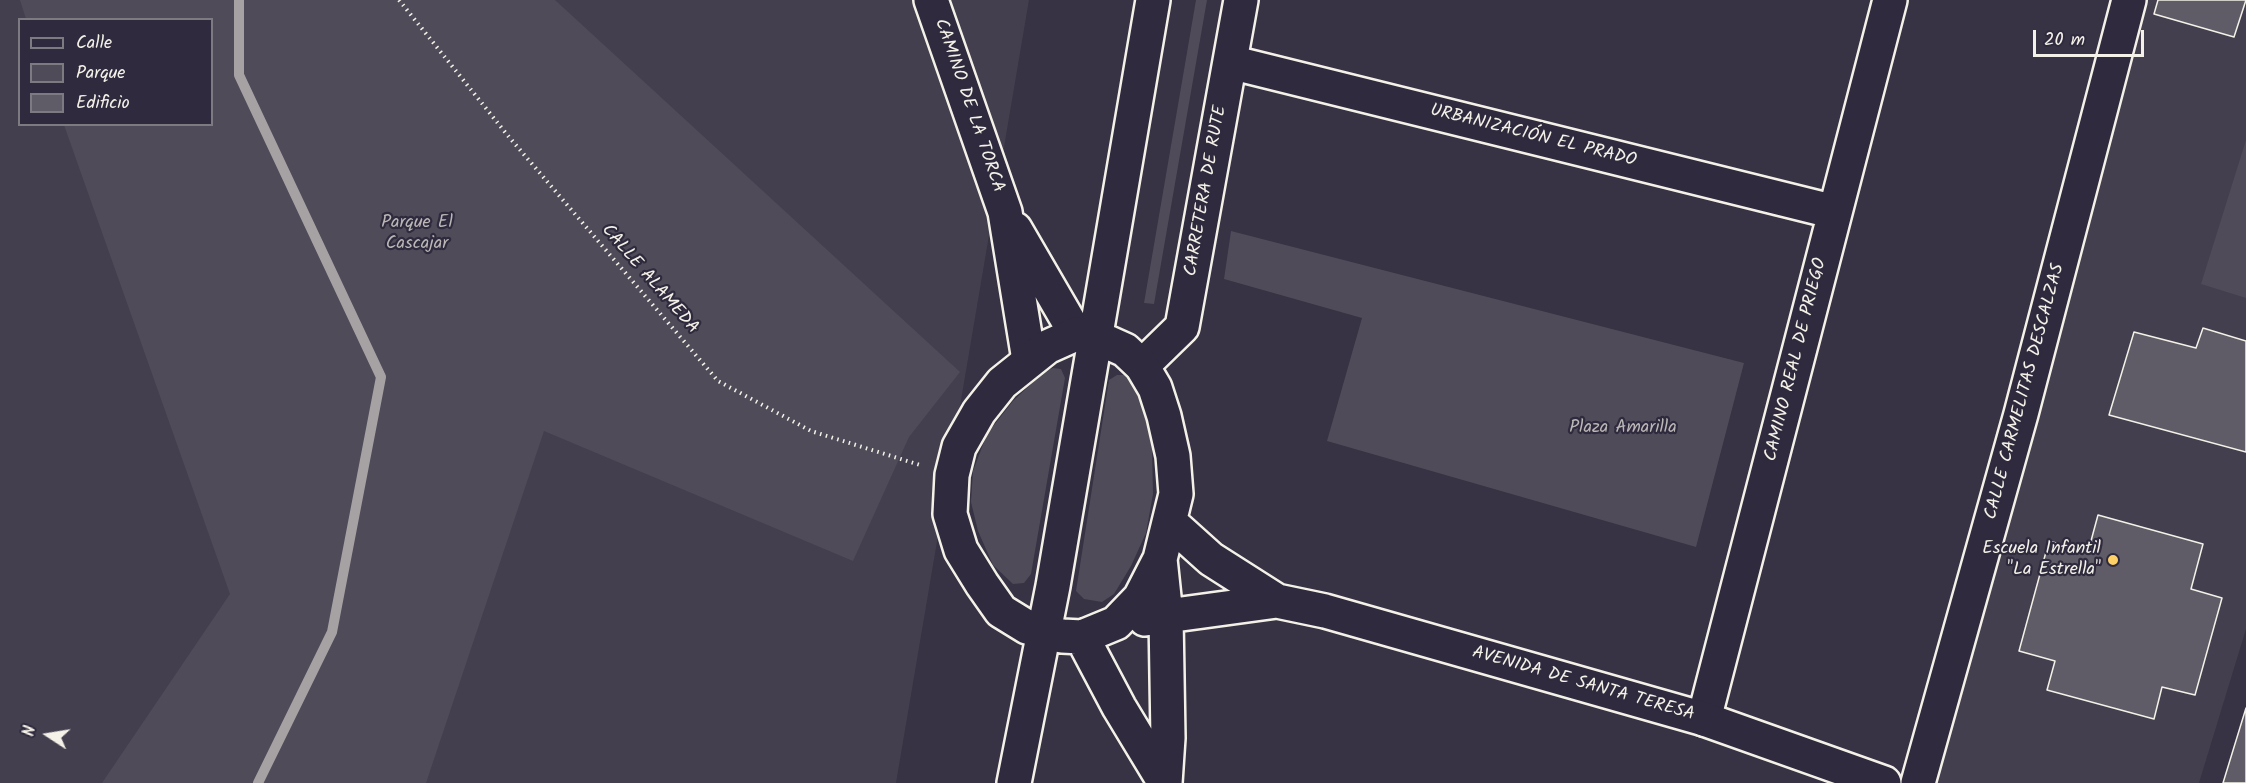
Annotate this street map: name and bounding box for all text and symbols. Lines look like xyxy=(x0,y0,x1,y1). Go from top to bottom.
street label: CAMINO DE LA TORCA xyxy=(928,16,1008,196)
legend xyxy=(18,18,213,126)
scale bar xyxy=(2036,18,2147,56)
text: 20 m xyxy=(2044,26,2085,55)
text: Calle xyxy=(76,29,112,58)
text: Parque xyxy=(76,59,125,88)
text: Edificio xyxy=(76,89,130,118)
street label: URBANIZACIÓN EL PRADO xyxy=(1428,101,1638,173)
street label: CARRETERA DE RUTE xyxy=(1181,104,1233,278)
park label: Parque El Cascajar xyxy=(381,213,453,256)
street label: CALLE ALAMEDA xyxy=(596,221,702,339)
street label: CAMINO REAL DE PRIEGO xyxy=(1761,256,1833,464)
street label: CALLE CARMELITAS DESCALZAS xyxy=(1981,262,2071,522)
park label: Plaza Amarilla xyxy=(1569,418,1677,440)
place label: Escuela Infantil "La Estrella" xyxy=(1982,539,2101,582)
marker: Escuela Infantil "La Estrella" xyxy=(2106,553,2120,567)
street label: AVENIDA DE SANTA TERESA xyxy=(1469,643,1697,727)
north arrow xyxy=(18,705,78,765)
text: N xyxy=(17,724,43,739)

